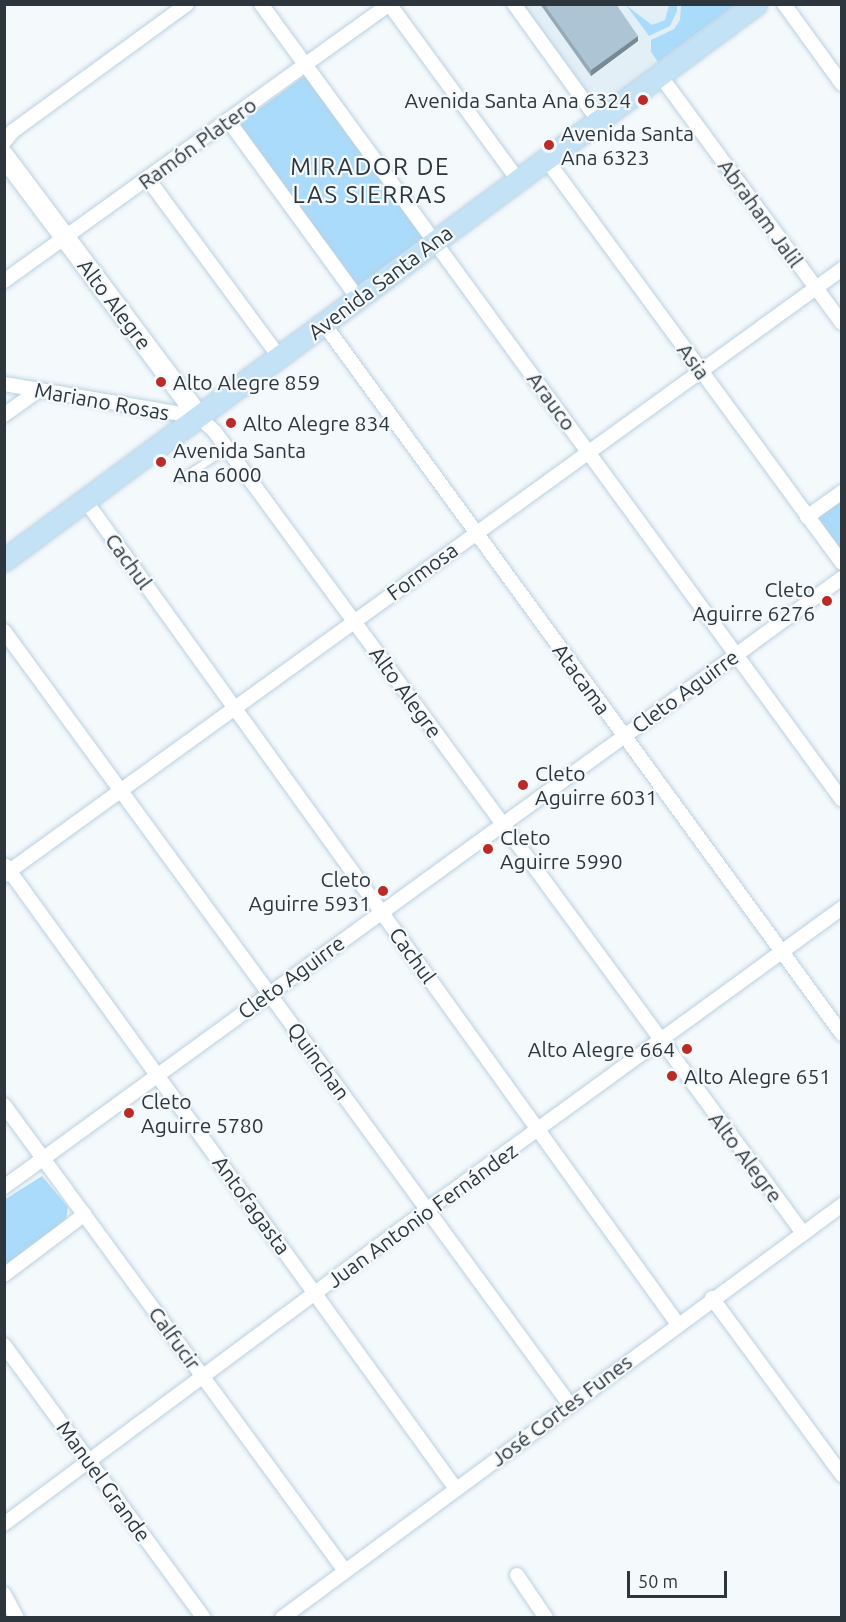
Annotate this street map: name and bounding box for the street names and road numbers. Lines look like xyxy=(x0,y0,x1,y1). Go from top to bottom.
street label: Ramón Platero xyxy=(133,92,261,194)
street label: Abraham Jalil xyxy=(713,154,809,272)
street label: Avenida Santa Ana xyxy=(303,220,457,344)
street label: Alto Alegre xyxy=(73,254,157,354)
street label: Asia xyxy=(672,338,716,384)
street label: Arauco xyxy=(522,367,582,435)
street label: Mariano Rosas xyxy=(33,377,171,425)
street label: Cachul xyxy=(100,528,158,594)
street label: Formosa xyxy=(382,537,462,605)
street label: Atacama xyxy=(548,638,616,720)
street label: Alto Alegre xyxy=(364,641,448,743)
street label: Cleto Aguirre xyxy=(627,644,743,738)
street label: Cachul xyxy=(384,922,442,988)
street label: Cleto Aguirre xyxy=(233,930,349,1024)
street label: Quinchan xyxy=(282,1017,356,1105)
street label: Alto Alegre xyxy=(704,1107,788,1207)
street label: Juan Antonio Fernández xyxy=(322,1137,522,1293)
street label: Antofagasta xyxy=(208,1151,296,1259)
street label: Calfucir xyxy=(144,1301,206,1375)
street label: José Cortes Funes xyxy=(485,1349,637,1471)
street label: Manuel Grande xyxy=(52,1416,156,1546)

